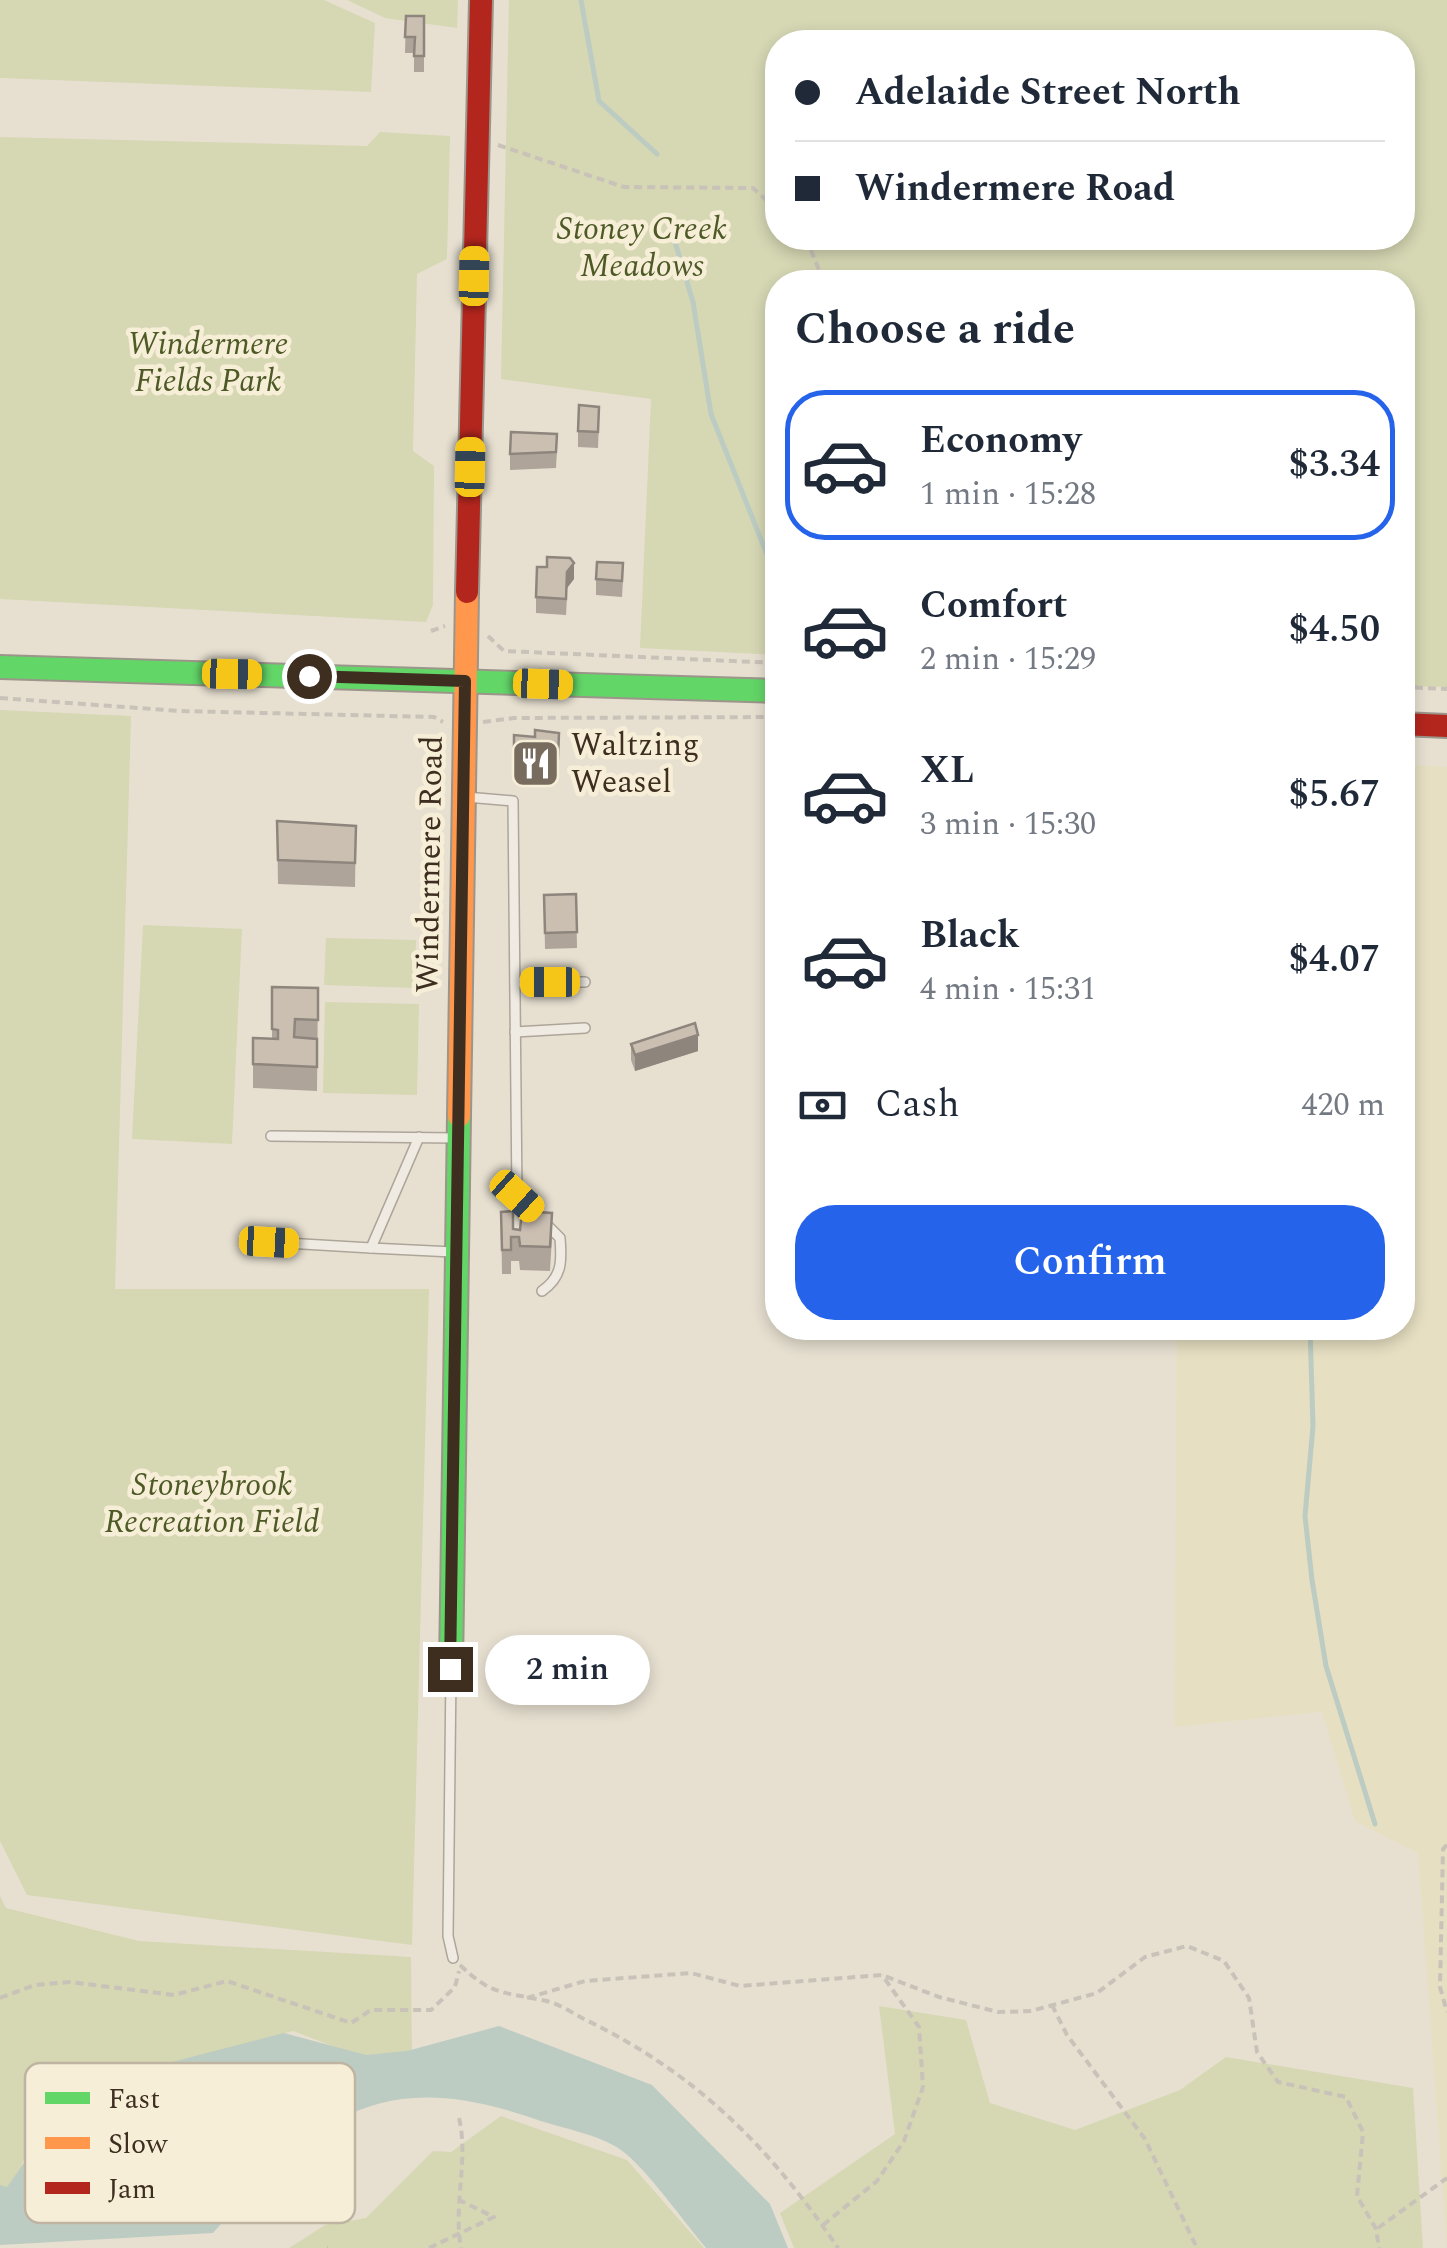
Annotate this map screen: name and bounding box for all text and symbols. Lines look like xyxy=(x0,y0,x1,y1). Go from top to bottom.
text: Adelaide Street North xyxy=(855,64,1241,122)
text: Windermere Road xyxy=(855,160,1175,218)
park label: Stoney Creek Meadows xyxy=(557,205,727,291)
car xyxy=(458,246,490,306)
text: Choose a ride xyxy=(795,295,1075,364)
park label: Windermere Fields Park xyxy=(127,320,289,406)
text: Economy xyxy=(920,412,1081,470)
icon: car xyxy=(800,420,890,510)
text: $3.34 xyxy=(1289,436,1380,494)
car xyxy=(454,437,486,497)
text: 1 min · 15:28 xyxy=(920,470,1096,519)
text: Comfort xyxy=(920,577,1067,635)
icon: car xyxy=(800,585,890,675)
text: $4.50 xyxy=(1289,601,1380,659)
text: 2 min · 15:29 xyxy=(920,635,1096,684)
route start xyxy=(287,654,332,699)
car xyxy=(202,658,262,690)
car xyxy=(512,668,574,700)
place label: Waltzing Weasel xyxy=(571,721,699,807)
street label: Windermere Road xyxy=(403,735,457,993)
restaurant icon: Waltzing Weasel xyxy=(510,737,562,789)
text: XL xyxy=(920,742,974,800)
icon: car xyxy=(800,750,890,840)
text: $5.67 xyxy=(1289,766,1380,824)
text: 3 min · 15:30 xyxy=(920,800,1096,849)
text: Black xyxy=(920,907,1020,965)
icon: car xyxy=(800,915,890,1005)
text: $4.07 xyxy=(1289,931,1380,989)
text: 4 min · 15:31 xyxy=(920,965,1096,1014)
car xyxy=(520,967,580,997)
text: Cash xyxy=(875,1076,960,1134)
icon: cash xyxy=(795,1078,850,1133)
text: 420 m xyxy=(1301,1081,1385,1130)
car xyxy=(485,1165,549,1227)
button: Confirm xyxy=(795,1205,1385,1320)
car xyxy=(238,1225,300,1259)
park label: Stoneybrook Recreation Field xyxy=(104,1461,320,1547)
callout: 2 min xyxy=(485,1634,650,1704)
text: 2 min xyxy=(526,1645,609,1694)
route end xyxy=(428,1647,473,1692)
legend xyxy=(25,2063,355,2223)
text: Fast xyxy=(108,2078,160,2121)
text: Slow xyxy=(108,2123,168,2166)
text: Jam xyxy=(108,2168,156,2211)

